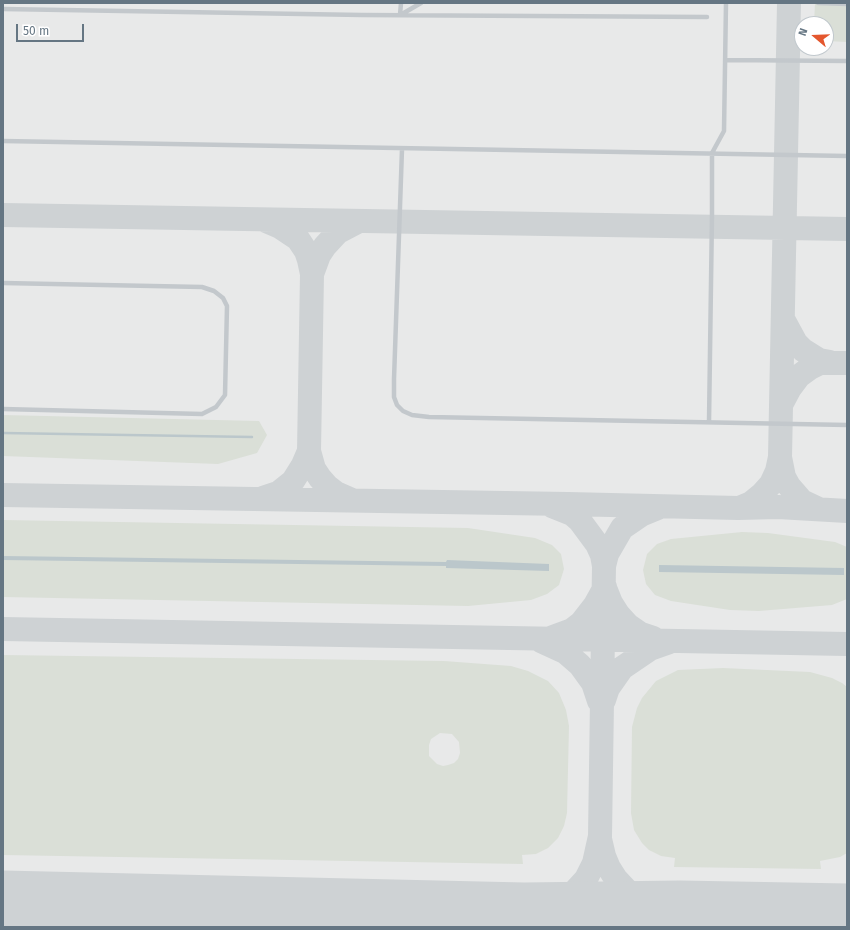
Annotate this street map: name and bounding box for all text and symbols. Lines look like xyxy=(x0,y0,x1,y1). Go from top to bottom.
scale bar xyxy=(18,16,86,42)
north arrow xyxy=(794,16,834,56)
text: 50 m xyxy=(23,24,49,38)
text: N xyxy=(796,27,810,38)

